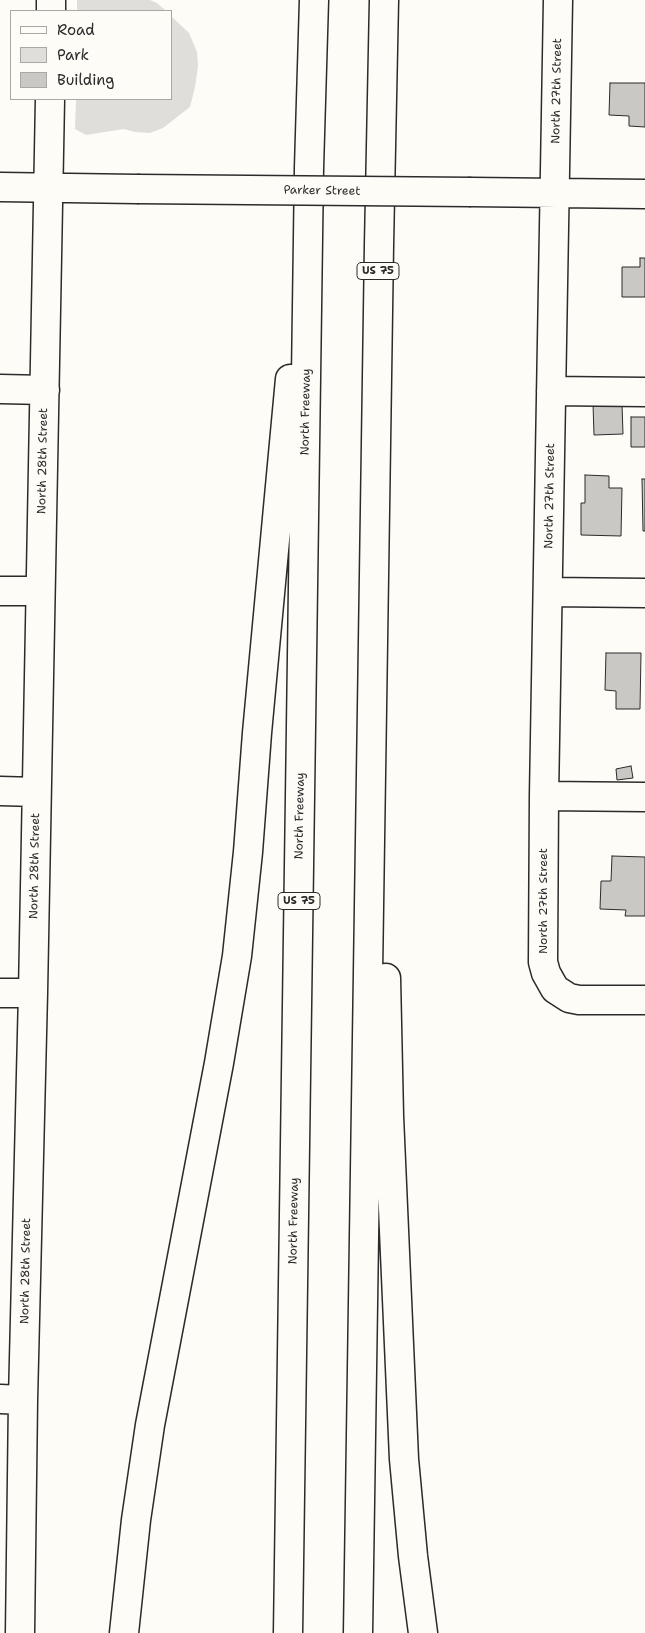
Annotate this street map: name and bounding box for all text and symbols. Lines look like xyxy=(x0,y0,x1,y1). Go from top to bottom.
legend xyxy=(10,10,172,100)
text: Road xyxy=(57,20,95,40)
street label: North 27th Street xyxy=(549,38,565,144)
text: Park xyxy=(57,45,89,65)
text: Building xyxy=(57,70,114,90)
street label: Parker Street xyxy=(283,183,361,199)
road number: US 75 xyxy=(357,262,399,280)
street label: North Freeway xyxy=(298,368,314,456)
street label: North 28th Street xyxy=(35,408,51,514)
street label: North 27th Street xyxy=(542,443,558,549)
street label: North Freeway xyxy=(292,772,308,860)
street label: North 28th Street xyxy=(27,813,43,919)
street label: North 27th Street xyxy=(537,848,551,954)
road number: US 75 xyxy=(278,892,320,909)
street label: North Freeway xyxy=(286,1177,302,1265)
street label: North 28th Street xyxy=(18,1218,34,1324)

